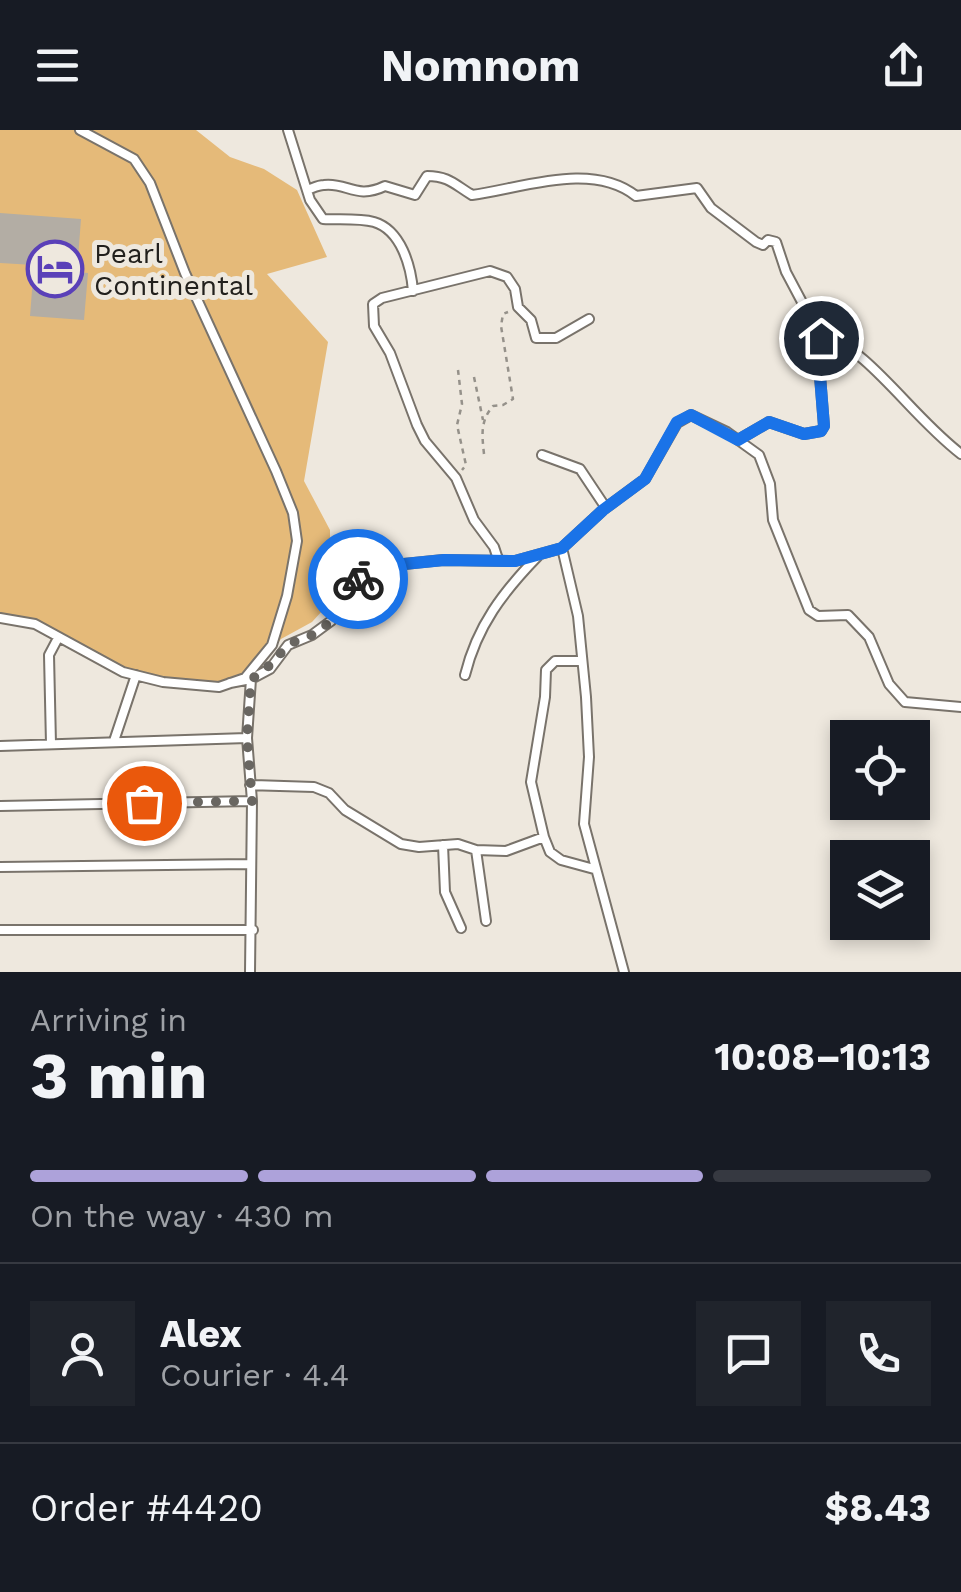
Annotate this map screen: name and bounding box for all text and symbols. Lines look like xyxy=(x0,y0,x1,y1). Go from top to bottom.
icon: menu xyxy=(30,38,85,93)
icon: share xyxy=(876,38,931,93)
text: Nomnom xyxy=(381,39,580,92)
place label: Pearl Continental xyxy=(94,237,254,302)
hotel icon: Pearl Continental xyxy=(25,239,85,299)
pin xyxy=(779,296,864,381)
icon: home xyxy=(794,311,849,366)
courier xyxy=(308,529,408,629)
icon: bike xyxy=(331,552,386,607)
map controls xyxy=(830,720,930,940)
button: locate xyxy=(830,720,930,820)
pin xyxy=(102,761,187,846)
icon: bag xyxy=(117,776,172,831)
button: layers xyxy=(830,840,930,940)
text: Arriving in xyxy=(30,1001,187,1039)
text: 10:08–10:13 xyxy=(714,1035,931,1079)
text: 3 min xyxy=(30,1038,208,1114)
text: On the way · 430 m xyxy=(30,1197,334,1235)
button: person xyxy=(30,1301,135,1406)
button: chat xyxy=(696,1301,801,1406)
button: phone xyxy=(826,1301,931,1406)
text: Alex xyxy=(160,1312,242,1356)
text: Courier · 4.4 xyxy=(160,1356,349,1394)
text: Order #4420 xyxy=(30,1486,263,1530)
text: $8.43 xyxy=(825,1486,931,1530)

